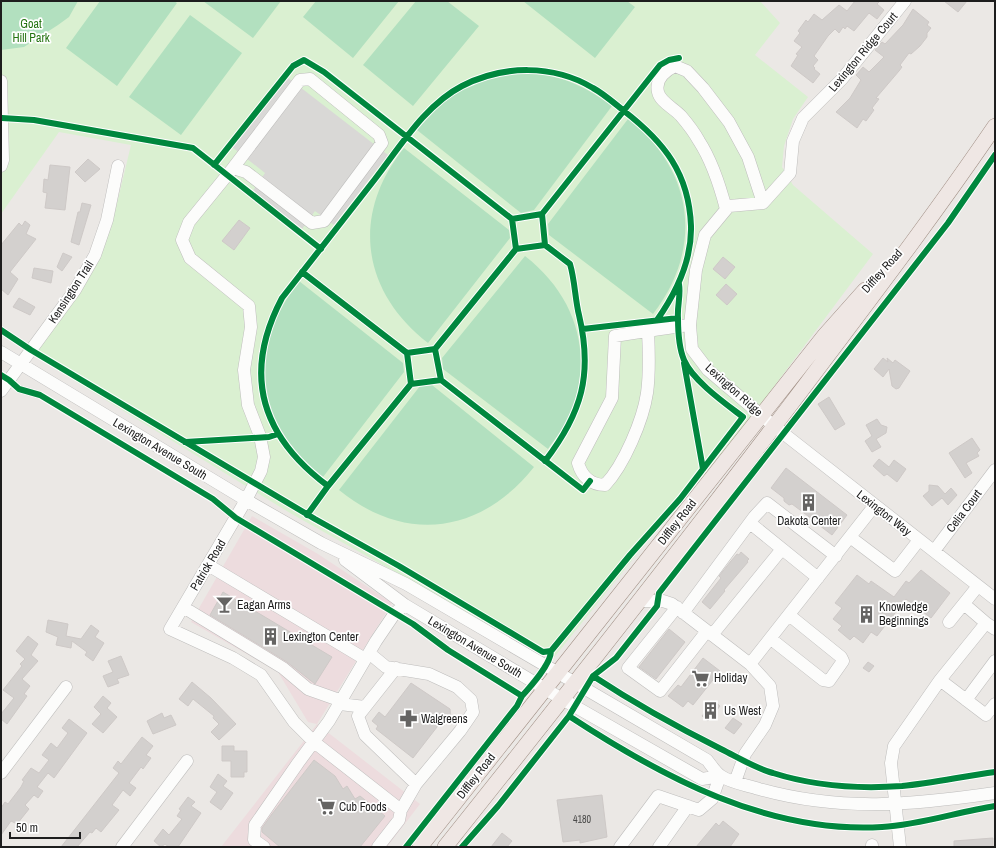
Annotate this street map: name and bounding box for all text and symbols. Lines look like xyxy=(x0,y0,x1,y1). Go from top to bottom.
street label: Lexington Ridge Court xyxy=(825,9,901,95)
park label: Goat Hill Park xyxy=(12,16,50,46)
street label: Diffley Road xyxy=(858,246,906,296)
street label: Kensington Trail xyxy=(45,258,97,326)
street label: Lexington Ridge xyxy=(702,360,766,420)
street label: Lexington Avenue South xyxy=(110,415,210,483)
street label: Celia Court xyxy=(943,486,986,536)
street label: Lexington Way xyxy=(853,487,915,539)
building icon: Dakota Center xyxy=(799,492,819,512)
street label: Diffley Road xyxy=(654,496,700,548)
place label: Dakota Center xyxy=(777,513,841,529)
street label: Patrick Road xyxy=(186,536,230,594)
bar icon: Eagan Arms xyxy=(214,595,234,615)
place label: Eagan Arms xyxy=(237,597,291,613)
place label: Knowledge Beginnings xyxy=(879,599,929,629)
building icon: Knowledge Beginnings xyxy=(856,604,876,624)
street label: Lexington Avenue South xyxy=(425,613,525,681)
building icon: Lexington Center xyxy=(260,627,280,647)
place label: Lexington Center xyxy=(283,629,359,645)
supermarket icon: Holiday xyxy=(691,668,711,688)
place label: Holiday xyxy=(714,670,747,686)
building icon: Us West xyxy=(701,701,721,721)
place label: Us West xyxy=(724,703,761,719)
pharmacy icon: Walgreens xyxy=(398,709,418,729)
place label: Walgreens xyxy=(421,711,468,727)
street label: Diffley Road xyxy=(453,750,499,802)
supermarket icon: Cub Foods xyxy=(316,797,336,817)
place label: Cub Foods xyxy=(339,799,387,815)
house number: 4180 xyxy=(573,813,592,826)
scale bar xyxy=(10,814,80,840)
text: 50 m xyxy=(16,820,38,836)

